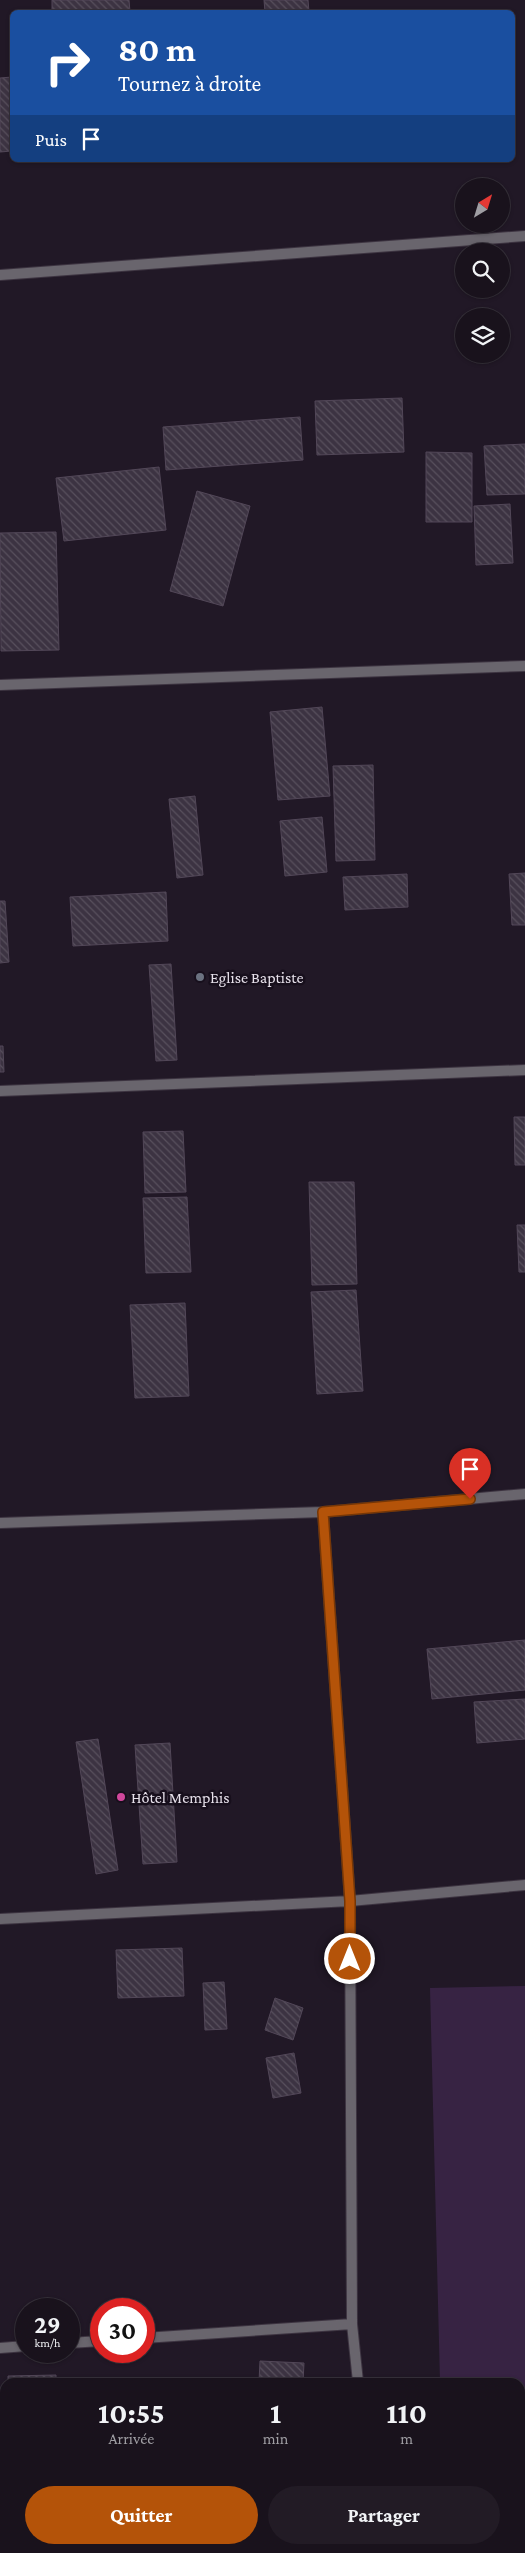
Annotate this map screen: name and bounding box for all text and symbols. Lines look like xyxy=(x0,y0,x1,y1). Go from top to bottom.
icon: right xyxy=(35,30,100,95)
text: 80 m xyxy=(118,30,196,69)
text: Tournez à droite xyxy=(118,71,261,96)
icon: arrive xyxy=(77,125,105,153)
text: Puis xyxy=(35,129,67,150)
north arrow xyxy=(455,178,510,232)
map controls xyxy=(455,178,510,363)
button: search xyxy=(455,243,510,298)
button: layers xyxy=(455,308,510,363)
place label: Eglise Baptiste xyxy=(210,969,304,987)
marker: Eglise Baptiste xyxy=(194,971,206,983)
pin xyxy=(449,1448,491,1499)
icon: arrive xyxy=(456,1455,484,1483)
place label: Hôtel Memphis xyxy=(131,1789,229,1807)
marker: Hôtel Memphis xyxy=(115,1791,127,1803)
position arrow xyxy=(323,1932,375,1984)
speed limit sign: 30 xyxy=(90,2298,155,2363)
text: 29 xyxy=(34,2311,61,2338)
text: km/h xyxy=(35,2336,60,2350)
text: 10:55 xyxy=(98,2396,165,2429)
text: 1 xyxy=(270,2396,281,2429)
text: 110 xyxy=(386,2396,427,2429)
text: Arrivée xyxy=(108,2430,154,2447)
text: min xyxy=(263,2430,288,2447)
text: m xyxy=(400,2430,413,2447)
button: Quitter xyxy=(25,2486,258,2544)
button: Partager xyxy=(268,2486,500,2544)

